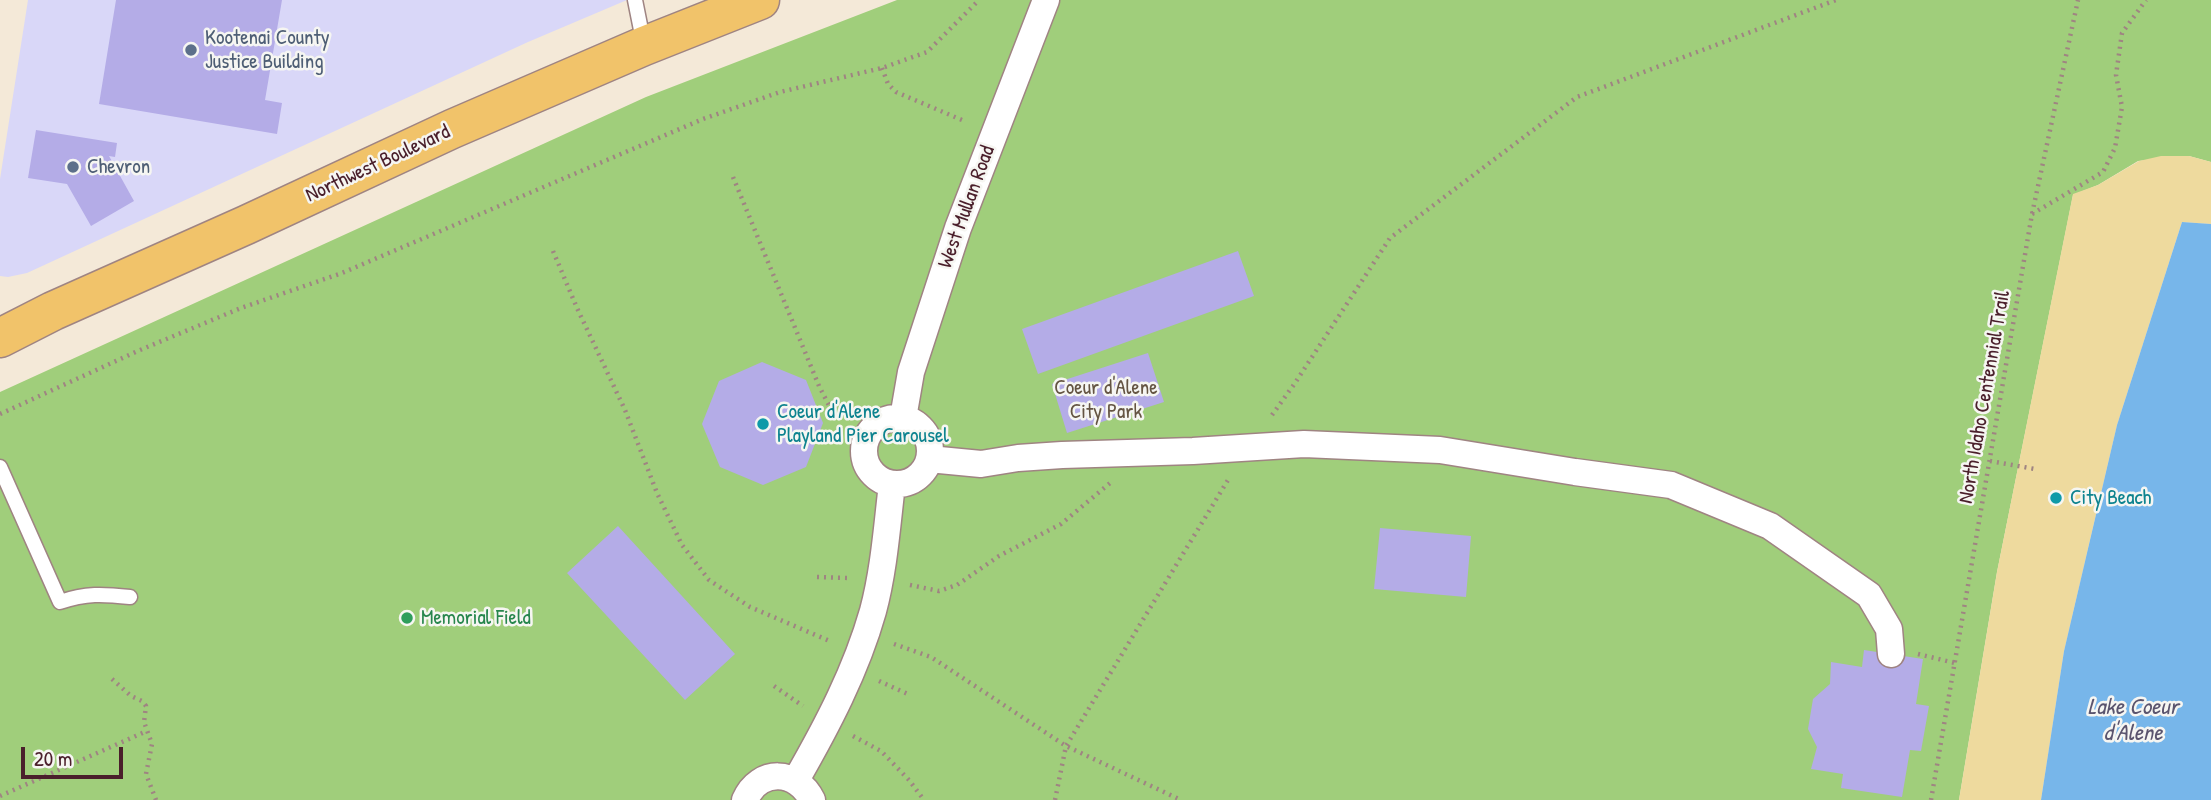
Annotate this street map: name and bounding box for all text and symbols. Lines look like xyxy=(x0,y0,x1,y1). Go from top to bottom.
place label: Kootenai County Justice Building xyxy=(205,25,330,75)
marker: Kootenai County Justice Building xyxy=(183,42,199,58)
street label: Northwest Boulevard xyxy=(302,120,454,208)
street label: West Mullan Road xyxy=(933,142,1001,272)
place label: Chevron xyxy=(87,154,150,180)
marker: Chevron xyxy=(65,159,81,175)
street label: North Idaho Centennial Trail xyxy=(1954,289,2016,505)
park label: Coeur d'Alene City Park xyxy=(1054,375,1158,425)
place label: Coeur d'Alene Playland Pier Carousel xyxy=(777,399,949,449)
marker: Coeur d'Alene Playland Pier Carousel xyxy=(755,416,771,432)
place label: City Beach xyxy=(2070,485,2151,511)
marker: City Beach xyxy=(2048,490,2064,506)
place label: Memorial Field xyxy=(421,605,531,631)
marker: Memorial Field xyxy=(399,610,415,626)
water label: Lake Coeur d'Alene xyxy=(2088,694,2178,748)
scale bar xyxy=(24,734,126,778)
text: 20 m xyxy=(34,744,72,773)

